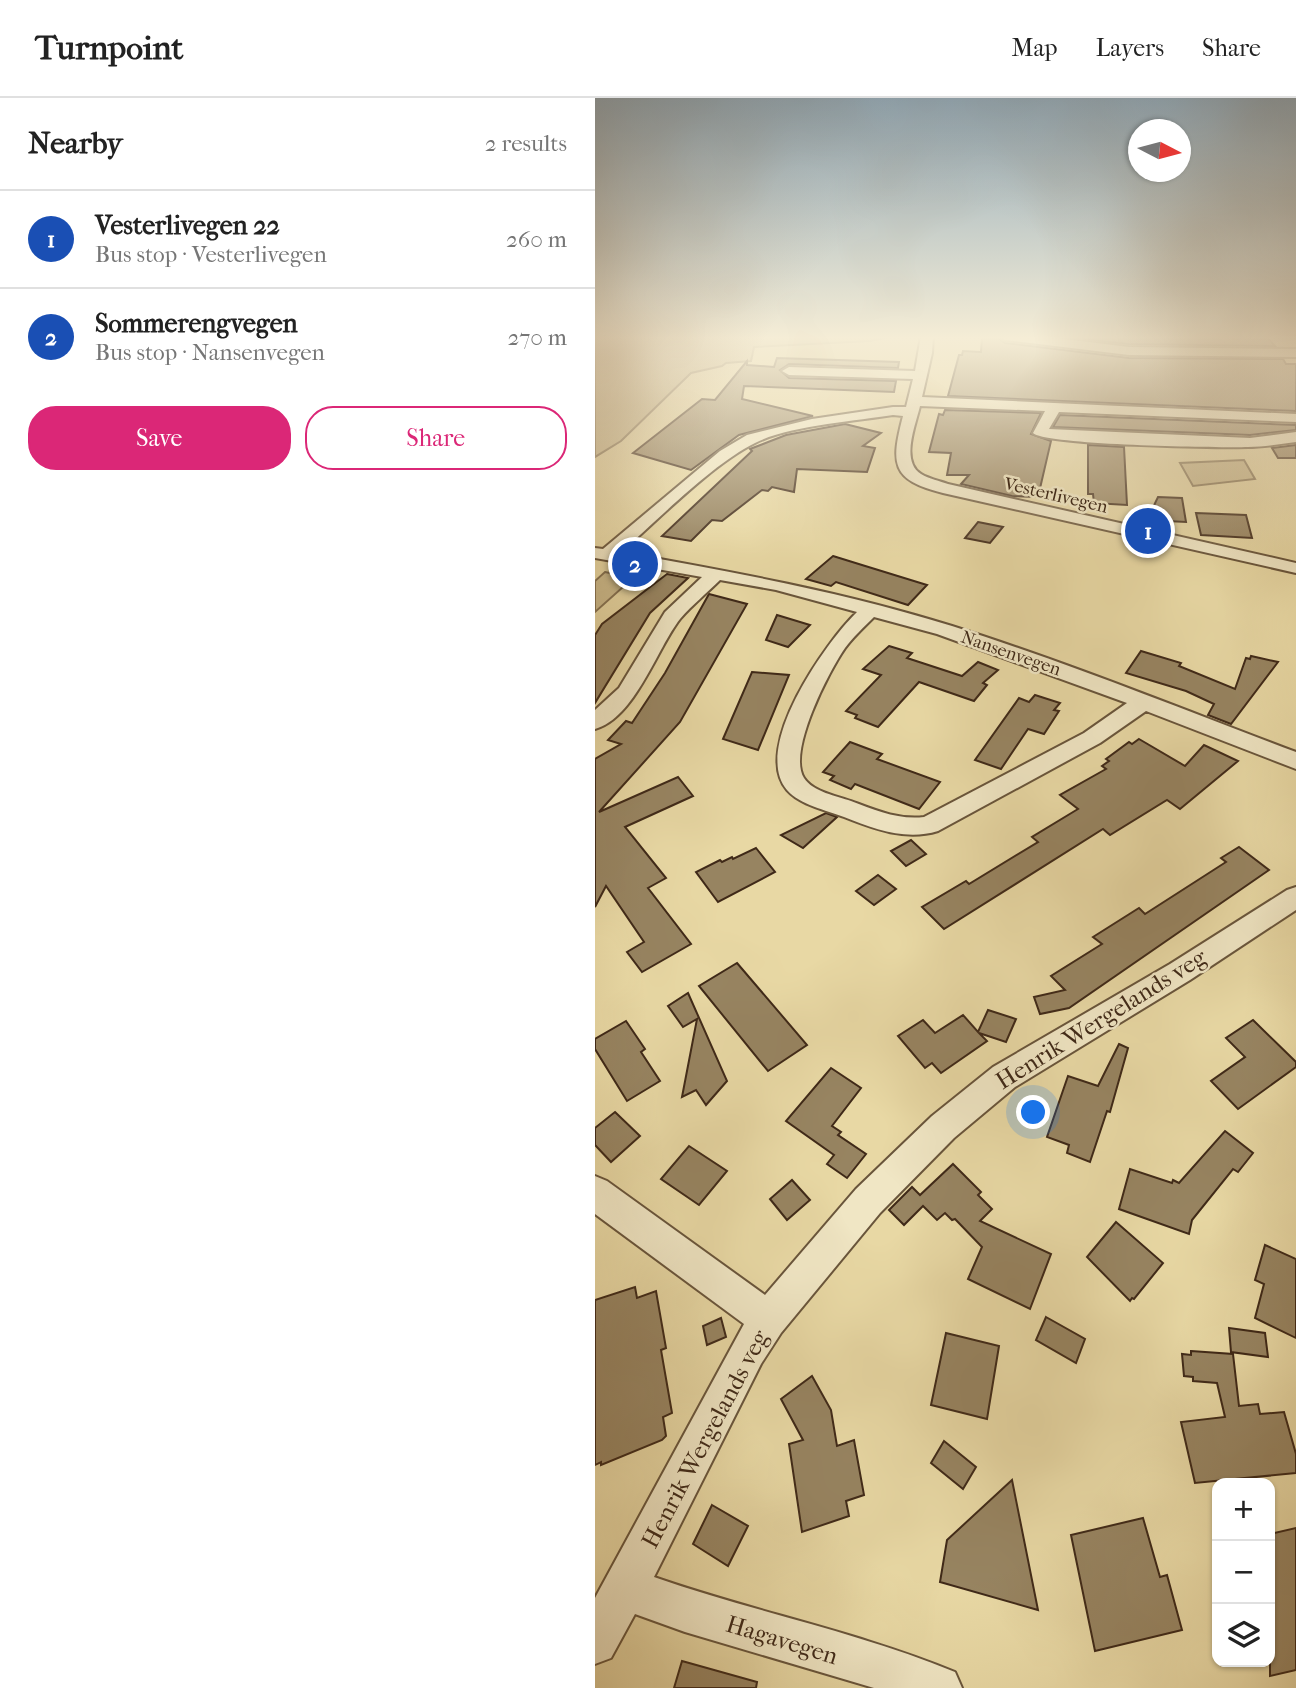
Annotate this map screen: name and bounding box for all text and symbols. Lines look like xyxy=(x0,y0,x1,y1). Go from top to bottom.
text: Turnpoint xyxy=(35,29,183,68)
text: Map xyxy=(1012,34,1058,62)
text: Layers xyxy=(1096,34,1164,62)
text: Share xyxy=(1202,34,1261,62)
north arrow xyxy=(1128,119,1191,182)
text: Nearby xyxy=(28,126,123,161)
text: 2 results xyxy=(485,130,567,157)
text: Vesterlivegen 22 xyxy=(95,210,280,241)
text: 1 xyxy=(47,226,55,253)
text: 260 m xyxy=(506,226,567,253)
text: Bus stop · Vesterlivegen xyxy=(95,241,327,268)
text: Sommerengvegen xyxy=(95,308,298,339)
text: 2 xyxy=(45,324,57,351)
text: 270 m xyxy=(507,324,567,351)
text: Bus stop · Nansenvegen xyxy=(95,339,325,366)
button: Save xyxy=(28,406,291,470)
button: Share xyxy=(305,406,567,470)
street label: Vesterlivegen xyxy=(1001,473,1110,518)
pin: 1 xyxy=(1125,505,1171,557)
pin: 2 xyxy=(612,538,658,590)
street label: Nansenvegen xyxy=(958,627,1064,681)
street label: Henrik Wergelands veg xyxy=(991,942,1212,1095)
your location xyxy=(1016,1095,1050,1129)
street label: Henrik Wergelands veg xyxy=(636,1324,775,1553)
map controls xyxy=(1212,1478,1275,1667)
button: + xyxy=(1212,1478,1275,1541)
button: − xyxy=(1212,1541,1275,1604)
button: layers xyxy=(1212,1604,1275,1667)
street label: Hagavegen xyxy=(723,1610,841,1670)

